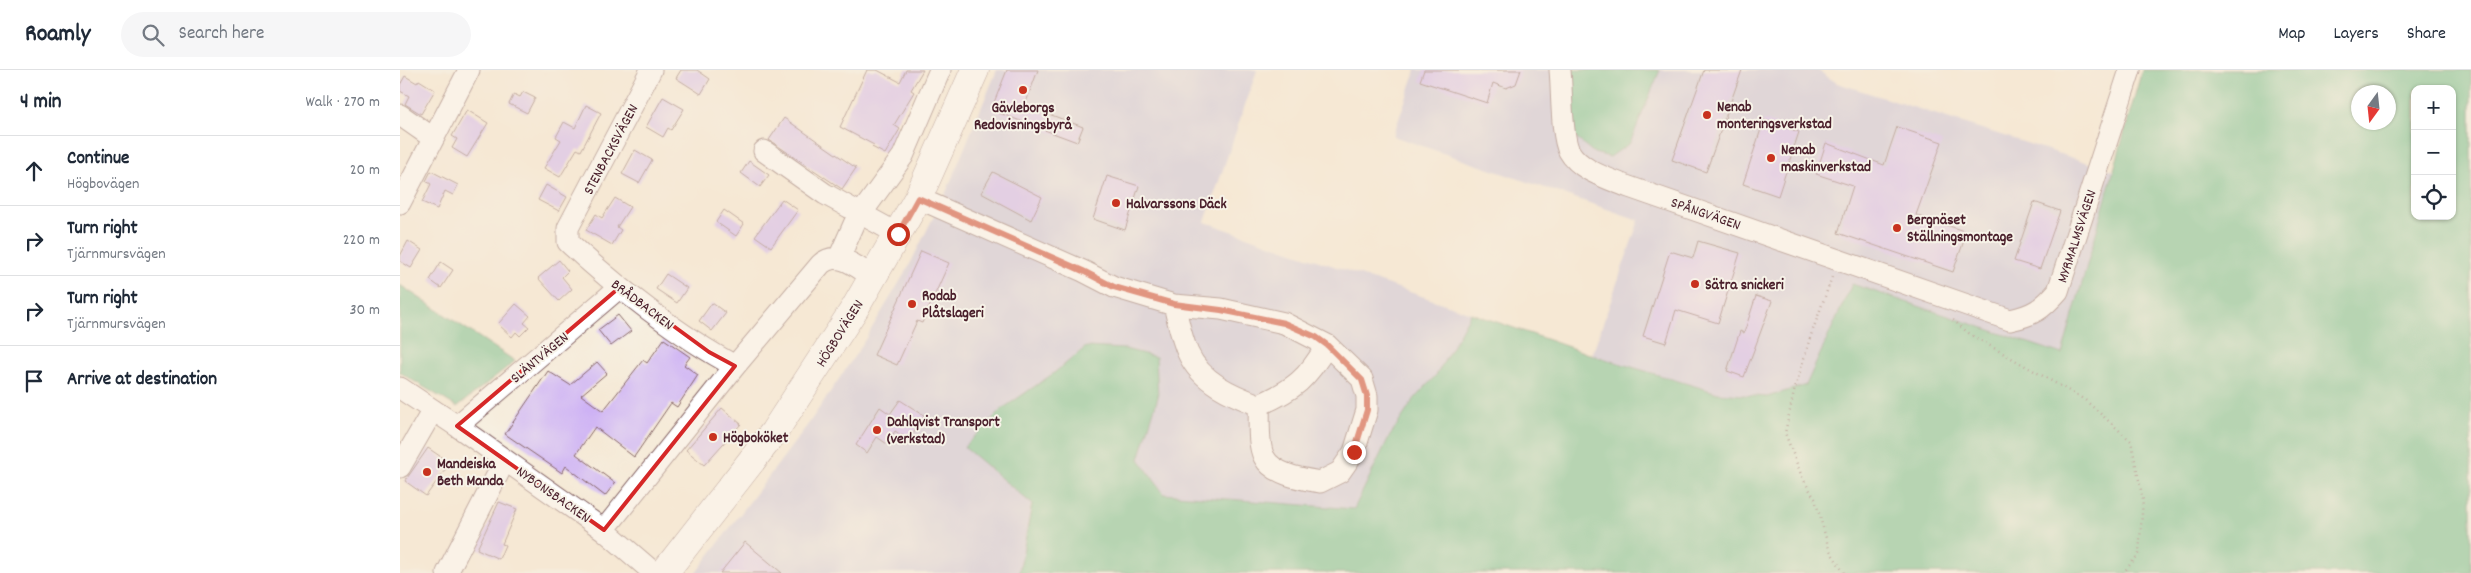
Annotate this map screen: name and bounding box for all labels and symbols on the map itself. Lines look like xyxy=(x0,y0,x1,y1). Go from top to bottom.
marker: Gävleborgs Redovisningsbyrå xyxy=(1017,84,1029,96)
north arrow xyxy=(2351,85,2396,130)
place label: Nenab monteringsverkstad xyxy=(1717,97,1832,136)
place label: Gävleborgs Redovisningsbyrå xyxy=(974,98,1073,137)
street label: STENBACKSVÄGEN xyxy=(579,101,645,199)
marker: Nenab monteringsverkstad xyxy=(1701,109,1713,121)
place label: Nenab maskinverkstad xyxy=(1781,140,1871,179)
marker: Nenab maskinverkstad xyxy=(1765,152,1777,164)
street label: MYRMALMSVÄGEN xyxy=(2052,187,2103,286)
street label: SPÅNGVÄGEN xyxy=(1667,193,1743,237)
place label: Halvarssons Däck xyxy=(1126,194,1227,216)
marker: Halvarssons Däck xyxy=(1110,197,1122,209)
place label: Bergnäset Ställningsmontage xyxy=(1907,210,2013,249)
marker: Bergnäset Ställningsmontage xyxy=(1891,222,1903,234)
route start xyxy=(887,223,910,246)
street label: BRÅDBACKEN xyxy=(606,275,678,337)
place label: Sätra snickeri xyxy=(1705,275,1784,297)
marker: Sätra snickeri xyxy=(1689,278,1701,290)
place label: Rodab Plåtslageri xyxy=(922,286,984,325)
street label: HÖGBOVÄGEN xyxy=(811,296,870,372)
marker: Rodab Plåtslageri xyxy=(906,298,918,310)
street label: SLÄNTVÄGEN xyxy=(506,327,574,390)
place label: Dahlqvist Transport (verkstad) xyxy=(887,412,1000,451)
marker: Dahlqvist Transport (verkstad) xyxy=(871,424,883,436)
place label: Högboköket xyxy=(723,428,789,450)
marker: Högboköket xyxy=(707,431,719,443)
route end xyxy=(1343,441,1366,464)
place label: Mandeiska Beth Manda xyxy=(437,454,504,493)
street label: NYBONSBACKEN xyxy=(511,462,595,529)
marker: Mandeiska Beth Manda xyxy=(421,466,433,478)

